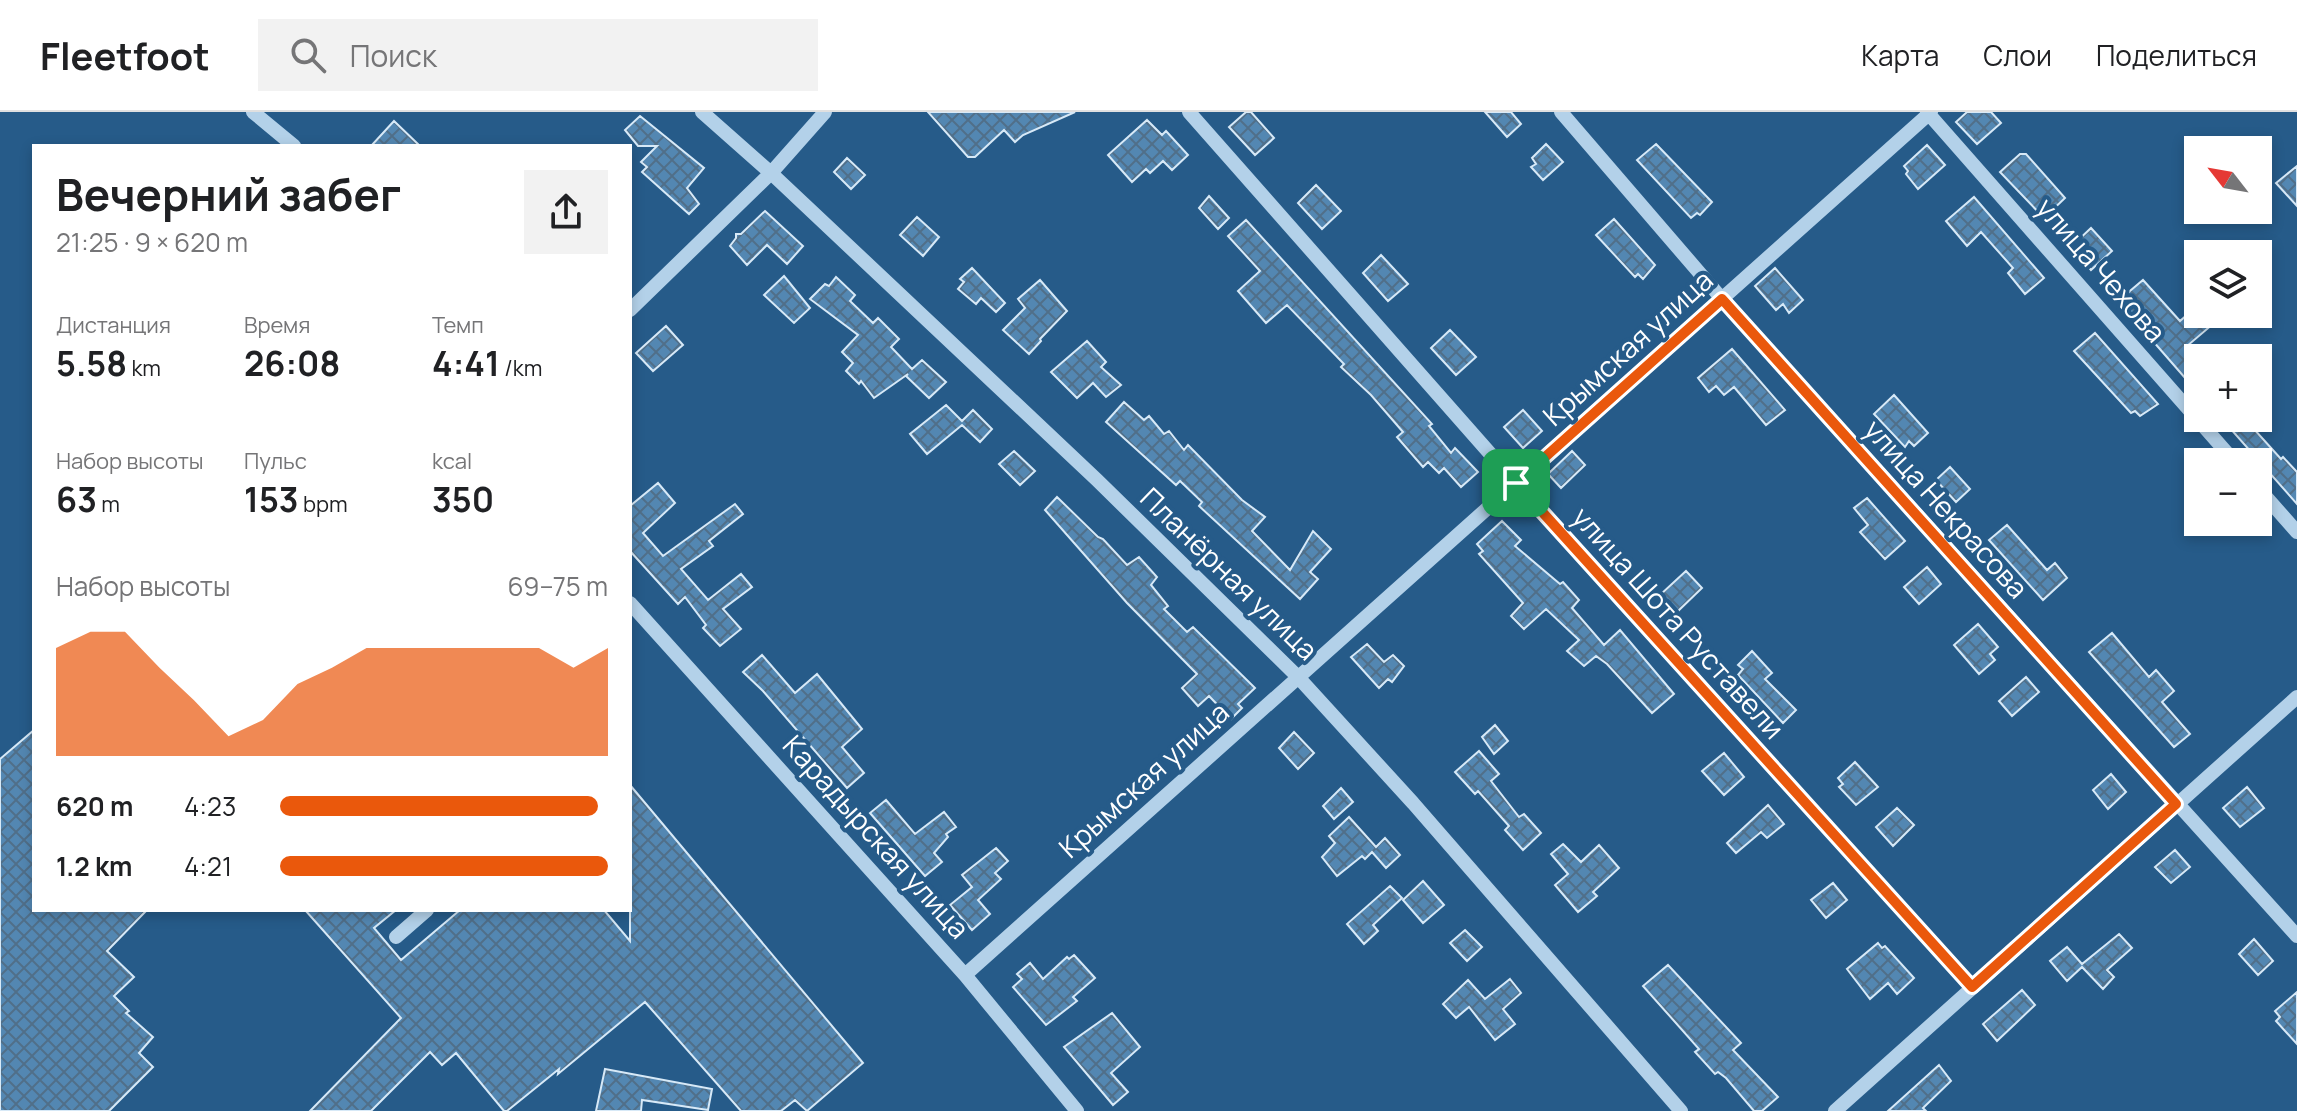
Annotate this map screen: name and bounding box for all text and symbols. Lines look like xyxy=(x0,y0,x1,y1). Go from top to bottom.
search box xyxy=(258,19,818,91)
text: Fleetfoot xyxy=(40,29,210,81)
icon: search xyxy=(286,33,330,77)
text: Поиск xyxy=(350,35,437,76)
text: Карта xyxy=(1861,36,1939,74)
text: Слои xyxy=(1983,36,2052,74)
text: Поделиться xyxy=(2096,36,2257,74)
north arrow xyxy=(2184,136,2272,224)
map controls xyxy=(2184,136,2272,536)
text: Вечерний забег xyxy=(56,164,401,224)
button: share xyxy=(524,170,608,254)
street label: улица Чехова xyxy=(2028,189,2175,350)
text: 21:25 · 9 × 620 m xyxy=(56,224,248,260)
button: layers xyxy=(2184,240,2272,328)
street label: Крымская улица xyxy=(1534,261,1720,434)
text: Дистанция xyxy=(56,310,171,340)
text: Время xyxy=(244,310,310,340)
text: Темп xyxy=(432,310,484,340)
text: 5.58 xyxy=(56,340,127,386)
text: 26:08 xyxy=(244,340,340,386)
text: 4:41 xyxy=(432,340,500,386)
button: + xyxy=(2184,344,2272,432)
text: km xyxy=(127,353,161,383)
text: /km xyxy=(500,353,542,383)
street label: улица Некрасова xyxy=(1856,411,2037,606)
text: Набор высоты xyxy=(56,446,204,476)
text: Пульс xyxy=(244,446,307,476)
text: kcal xyxy=(432,446,472,476)
button: − xyxy=(2184,448,2272,536)
pin xyxy=(1482,449,1550,517)
icon: arrive xyxy=(1494,461,1538,505)
text: 63 xyxy=(56,476,97,522)
text: 153 xyxy=(244,476,299,522)
text: 350 xyxy=(432,476,494,522)
street label: Планёрная улица xyxy=(1133,479,1327,668)
text: m xyxy=(97,489,120,519)
text: bpm xyxy=(299,489,348,519)
street label: улица Шота Руставели xyxy=(1564,498,1793,746)
text: Набор высоты xyxy=(56,568,230,604)
text: 69–75 m xyxy=(508,568,608,604)
street label: Крымская улица xyxy=(1050,693,1236,866)
street label: Карадырская улица xyxy=(775,726,978,946)
text: 620 m xyxy=(56,788,133,824)
text: 4:23 xyxy=(184,788,236,824)
text: 1.2 km xyxy=(56,848,132,884)
text: 4:21 xyxy=(184,848,232,884)

